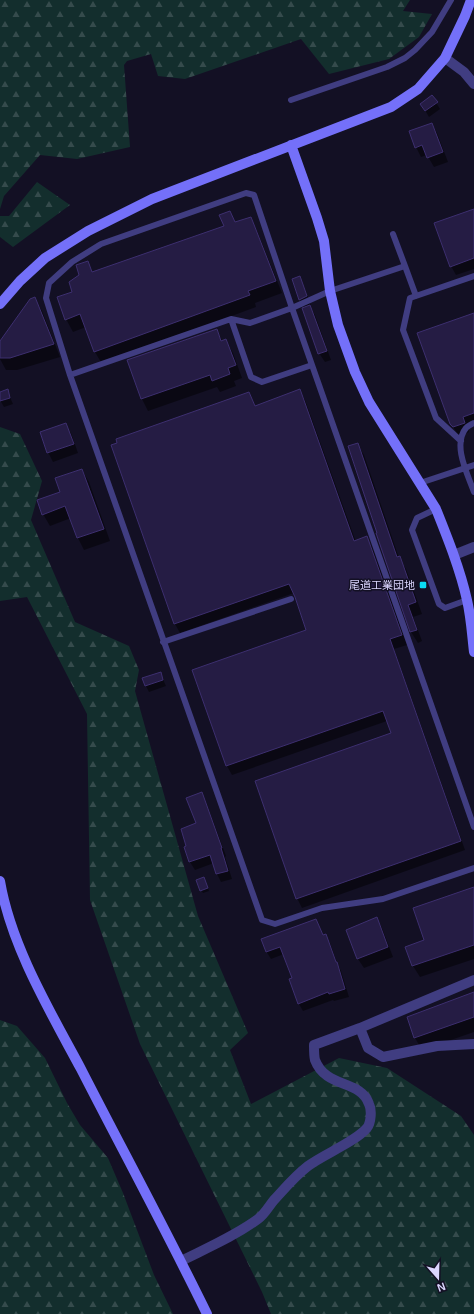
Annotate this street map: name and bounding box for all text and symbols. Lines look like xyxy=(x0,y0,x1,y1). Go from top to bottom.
place label: 尾道工業団地 xyxy=(349,579,415,591)
marker: 尾道工業団地 xyxy=(418,580,428,590)
north arrow xyxy=(418,1258,458,1298)
text: N xyxy=(436,1280,447,1294)

